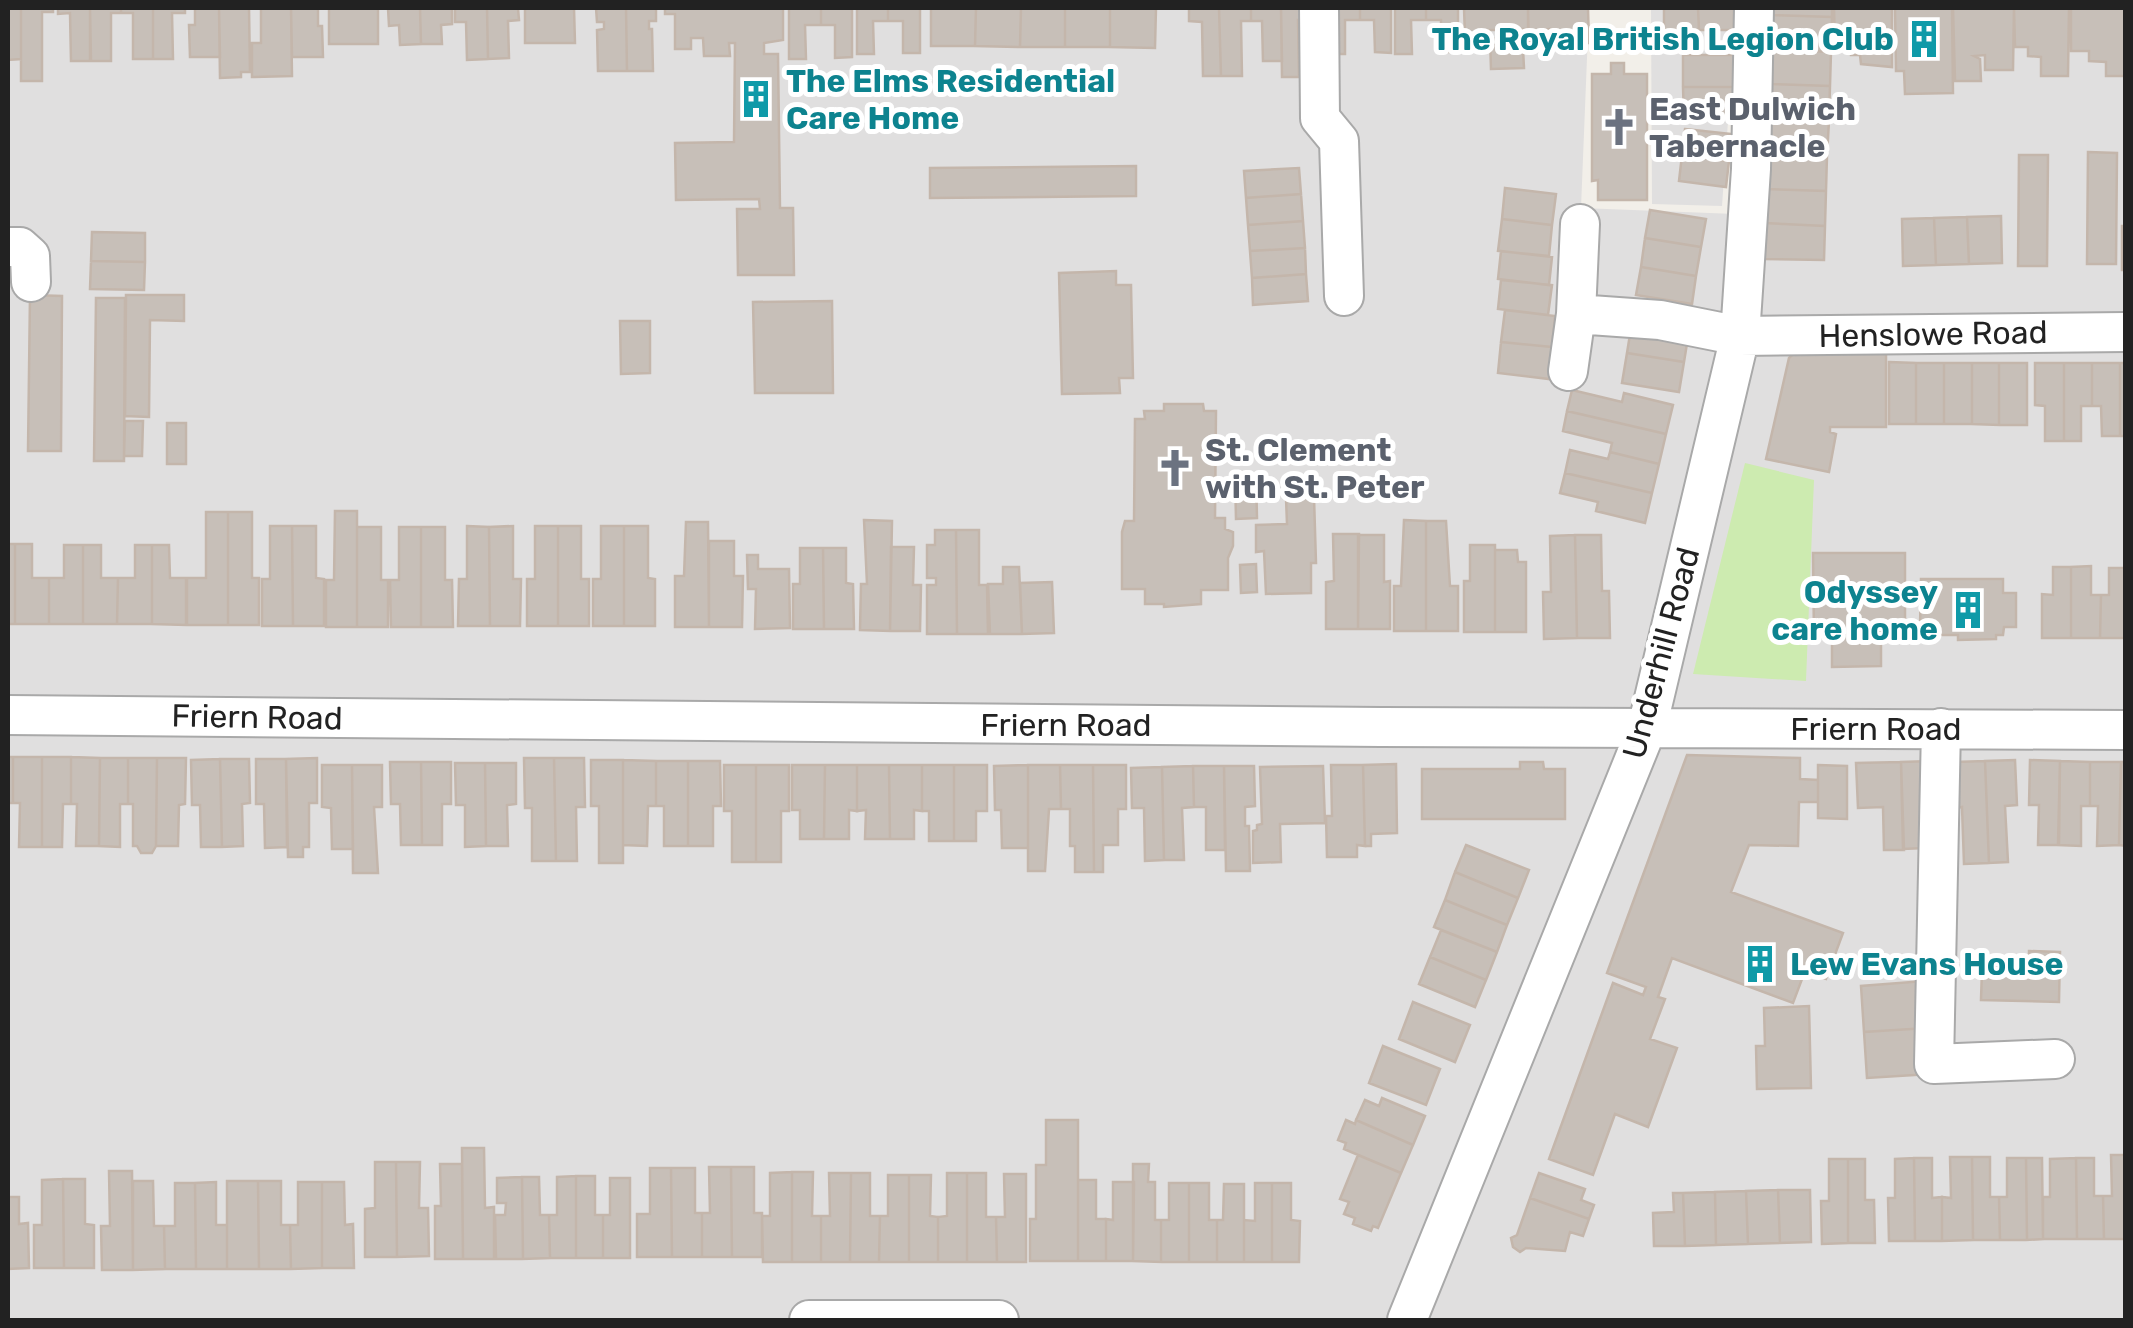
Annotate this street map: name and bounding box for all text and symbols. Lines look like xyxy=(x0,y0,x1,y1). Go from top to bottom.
building icon: The Royal British Legion Club xyxy=(1903,18,1945,60)
place label: The Royal British Legion Club xyxy=(1431,20,1894,58)
place label: The Elms Residential Care Home xyxy=(786,62,1115,137)
building icon: The Elms Residential Care Home xyxy=(735,78,777,120)
place label: East Dulwich Tabernacle xyxy=(1649,90,1856,165)
church icon: East Dulwich Tabernacle xyxy=(1598,106,1640,148)
street label: Henslowe Road xyxy=(1818,313,2048,355)
place label: St. Clement with St. Peter xyxy=(1205,431,1425,506)
church icon: St. Clement with St. Peter xyxy=(1154,447,1196,489)
street label: Underhill Road xyxy=(1615,543,1707,763)
place label: Odyssey care home xyxy=(1771,573,1938,648)
building icon: Odyssey care home xyxy=(1947,589,1989,631)
street label: Friern Road xyxy=(171,697,343,737)
street label: Friern Road xyxy=(980,706,1152,744)
street label: Friern Road xyxy=(1790,710,1962,748)
building icon: Lew Evans House xyxy=(1739,943,1781,985)
place label: Lew Evans House xyxy=(1790,945,2064,983)

